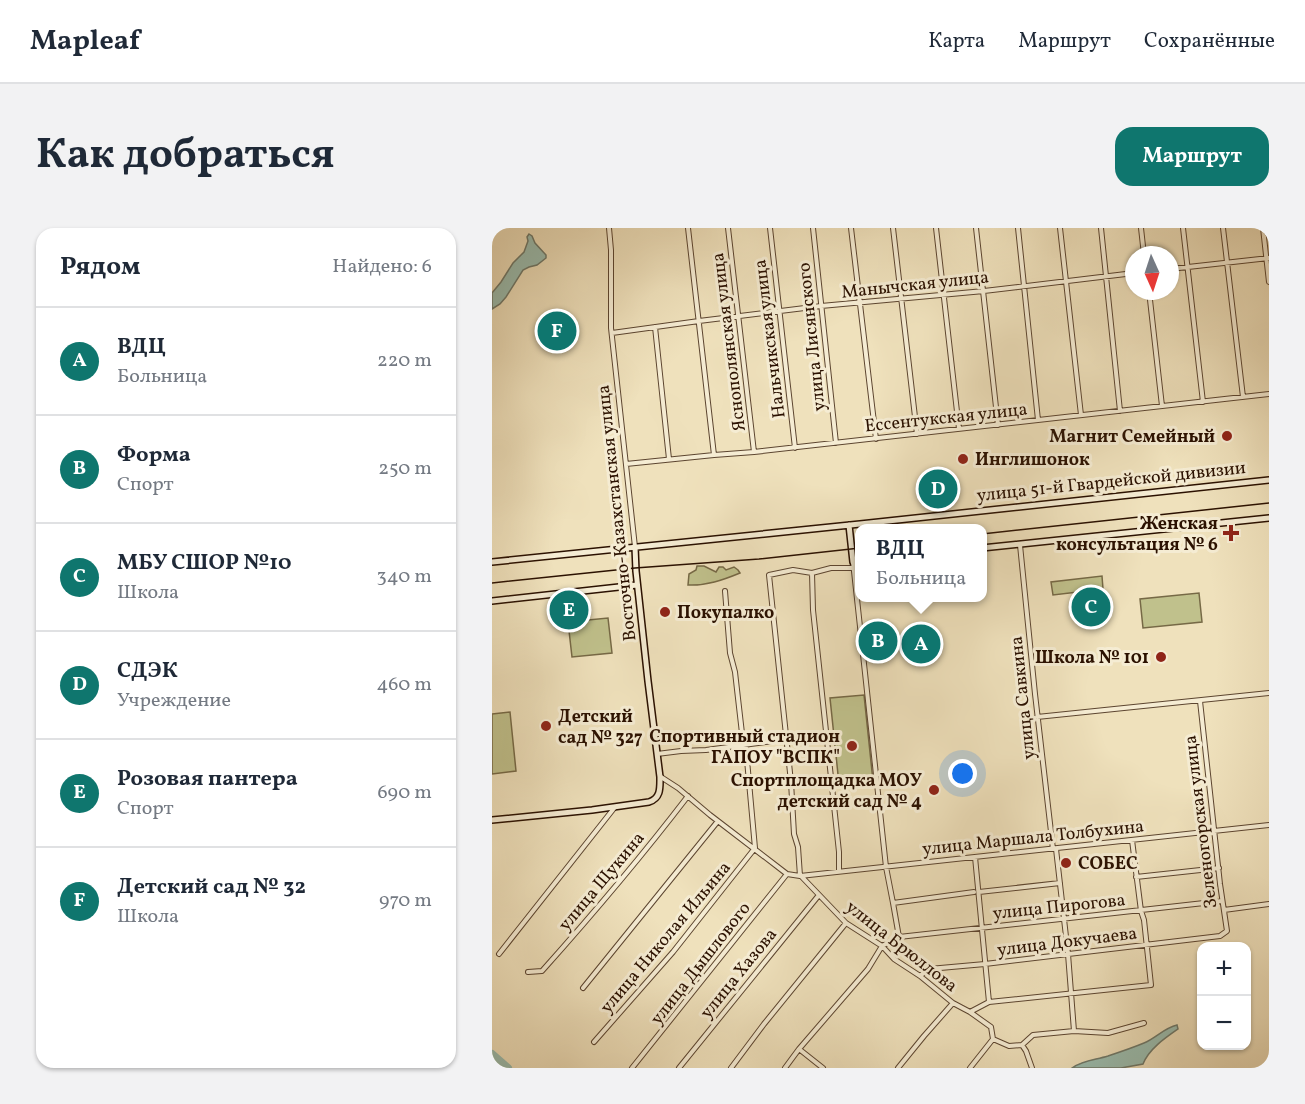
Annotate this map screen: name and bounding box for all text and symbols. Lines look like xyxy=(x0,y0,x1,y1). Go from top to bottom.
text: Mapleaf xyxy=(30,22,140,61)
text: Карта xyxy=(928,27,985,56)
text: Маршрут xyxy=(1018,27,1111,56)
text: Сохранённые xyxy=(1144,27,1275,56)
text: Как добраться xyxy=(36,127,335,186)
button: Маршрут xyxy=(1115,127,1269,186)
north arrow xyxy=(1125,246,1179,300)
text: Рядом xyxy=(60,249,140,285)
street label: Яснополянская улица xyxy=(706,251,753,432)
text: Найдено: 6 xyxy=(332,253,432,281)
street label: Нальчикская улица xyxy=(748,258,793,420)
street label: улица Лисянского xyxy=(792,261,833,412)
street label: Манычская улица xyxy=(840,265,990,306)
pin: F xyxy=(538,308,576,354)
text: ВДЦ xyxy=(117,332,166,363)
text: A xyxy=(72,347,87,375)
text: 220 m xyxy=(377,347,432,375)
text: Больница xyxy=(117,363,207,391)
street label: Восточно-Казахстанская улица xyxy=(592,383,643,642)
street label: Ессентукская улица xyxy=(864,398,1029,439)
place label: Магнит Семейный xyxy=(1049,425,1215,450)
marker: Магнит Семейный xyxy=(1220,429,1234,443)
text: Форма xyxy=(117,440,191,471)
place label: Инглишонок xyxy=(975,448,1090,473)
marker: Инглишонок xyxy=(956,452,970,466)
text: B xyxy=(73,455,86,483)
text: 250 m xyxy=(378,455,432,483)
street label: улица 51-й Гвардейской дивизии xyxy=(975,456,1247,509)
pin: D xyxy=(918,466,958,512)
text: Спорт xyxy=(117,471,174,499)
place label: Женская консультация № 6 xyxy=(1056,512,1218,558)
popup xyxy=(855,524,987,602)
marker: Женская консультация № 6 xyxy=(1222,524,1240,542)
text: ВДЦ xyxy=(876,534,925,565)
text: МБУ СШОР №10 xyxy=(117,548,292,579)
text: C xyxy=(73,563,86,591)
text: 340 m xyxy=(376,563,432,591)
text: Больница xyxy=(876,565,966,593)
text: Школа xyxy=(117,579,179,607)
pin: C xyxy=(1072,584,1110,629)
pin: E xyxy=(550,588,589,632)
place label: Покупалко xyxy=(677,601,774,626)
marker: Покупалко xyxy=(658,605,672,619)
pin: B xyxy=(858,618,898,664)
pin: A xyxy=(902,622,940,666)
street label: улица Савкина xyxy=(1005,635,1042,761)
place label: Школа № 101 xyxy=(1035,646,1149,671)
marker: Школа № 101 xyxy=(1154,650,1168,664)
text: СДЭК xyxy=(117,656,178,687)
text: D xyxy=(72,671,87,699)
text: 460 m xyxy=(376,671,432,699)
text: Учреждение xyxy=(117,687,231,715)
place label: Детский сад № 327 xyxy=(558,705,643,751)
marker: Детский сад № 327 xyxy=(539,719,553,733)
place label: Спортивный стадион ГАПОУ "ВСПК" xyxy=(649,725,840,771)
street label: Зеленогорская улица xyxy=(1178,734,1225,910)
marker: Спортивный стадион ГАПОУ "ВСПК" xyxy=(845,739,859,753)
your location xyxy=(948,759,977,788)
text: Розовая пантера xyxy=(117,764,298,795)
place label: Спортплощадка МОУ детский сад № 4 xyxy=(731,769,922,815)
text: E xyxy=(73,779,86,807)
text: 690 m xyxy=(377,779,432,807)
marker: Спортплощадка МОУ детский сад № 4 xyxy=(927,783,941,797)
text: Спорт xyxy=(117,795,174,823)
street label: улица Маршала Толбухина xyxy=(921,814,1145,863)
street label: улица Щукина xyxy=(553,827,651,937)
place label: СОБЕС xyxy=(1078,852,1138,877)
street label: улица Николая Ильина xyxy=(595,856,737,1020)
marker: СОБЕС xyxy=(1059,856,1073,870)
text: Детский сад № 32 xyxy=(117,872,306,903)
text: F xyxy=(74,887,85,915)
text: 970 m xyxy=(379,887,432,915)
street label: улица Пирогова xyxy=(992,888,1127,927)
street label: улица Брюллова xyxy=(840,895,962,999)
street label: улица Дышлового xyxy=(645,897,757,1031)
text: Школа xyxy=(117,903,179,931)
street label: улица Докучаева xyxy=(996,921,1139,963)
street label: улица Хазова xyxy=(695,923,784,1025)
map controls xyxy=(1197,942,1251,1050)
button: + xyxy=(1197,942,1251,996)
button: − xyxy=(1197,996,1251,1050)

